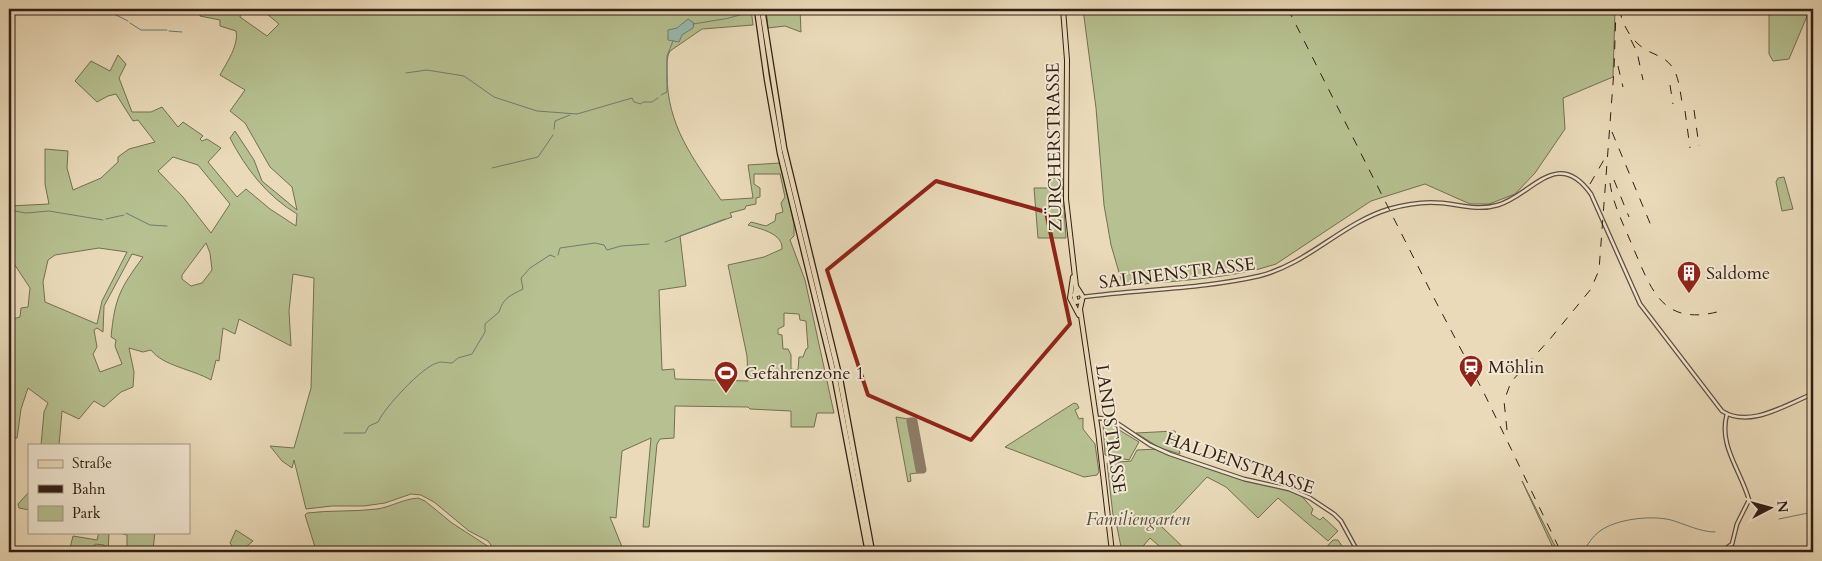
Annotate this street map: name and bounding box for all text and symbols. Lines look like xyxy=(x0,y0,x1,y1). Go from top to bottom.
street label: ZÜRCHERSTRASSE xyxy=(1041,62,1068,232)
street label: SALINENSTRASSE xyxy=(1097,252,1257,295)
building icon: Saldome xyxy=(1676,260,1702,294)
place label: Saldome xyxy=(1706,261,1770,286)
station icon: Möhlin xyxy=(1458,354,1484,388)
place label: Möhlin xyxy=(1488,355,1545,380)
sports icon: Gefahrenzone 1 xyxy=(713,360,739,394)
place label: Gefahrenzone 1 xyxy=(744,361,865,386)
street label: LANDSTRASSE xyxy=(1089,363,1132,495)
street label: HALDENSTRASSE xyxy=(1162,426,1318,501)
legend xyxy=(28,444,190,534)
text: Straße xyxy=(72,453,112,473)
text: Bahn xyxy=(72,479,106,499)
north arrow xyxy=(1744,484,1794,534)
text: N xyxy=(1772,500,1793,514)
text: Park xyxy=(72,503,101,523)
park label: Familiengarten xyxy=(1086,507,1190,532)

